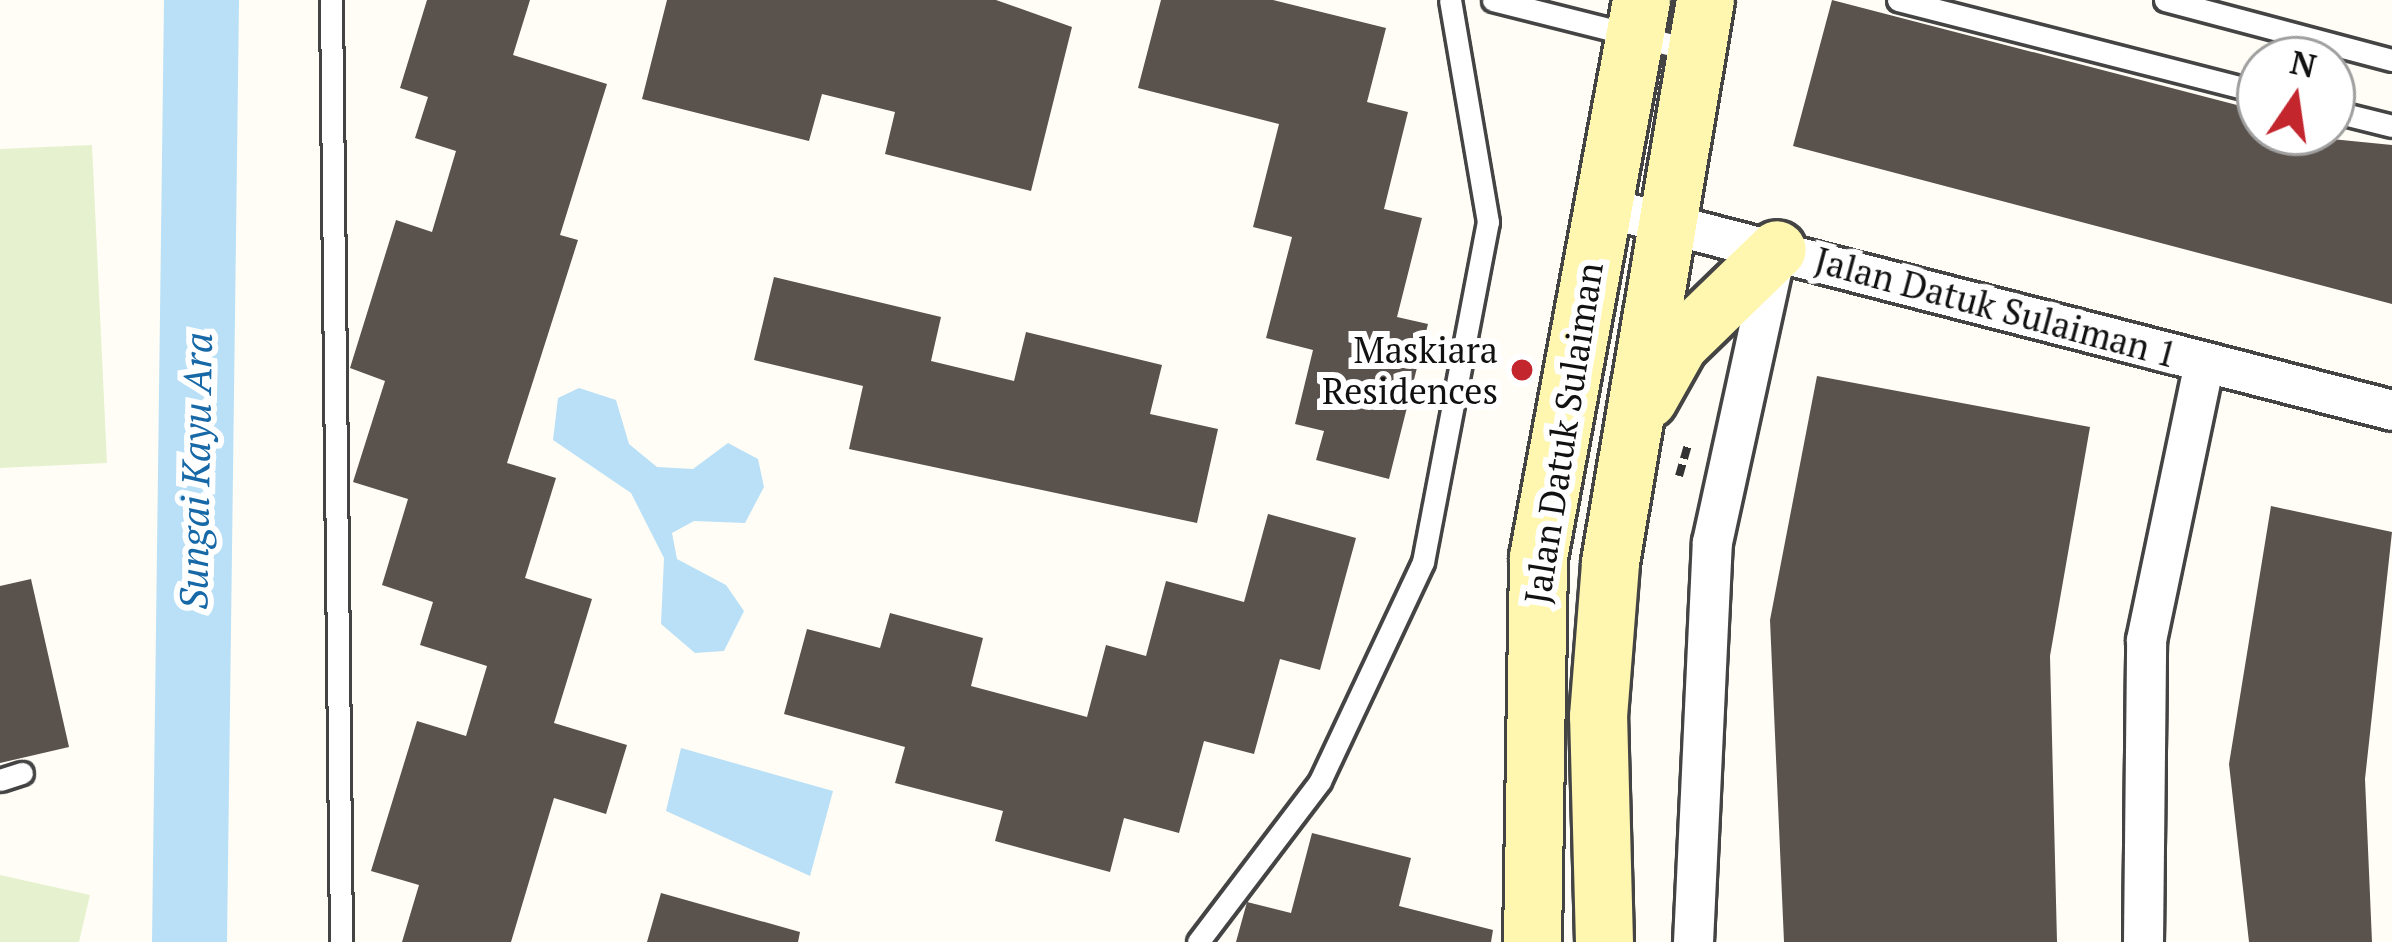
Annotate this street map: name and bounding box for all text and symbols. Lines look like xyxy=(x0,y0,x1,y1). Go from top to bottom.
north arrow xyxy=(2236,36,2356,156)
text: N xyxy=(2287,40,2321,87)
street label: Jalan Datuk Sulaiman 1 xyxy=(1810,238,2182,376)
street label: Jalan Datuk Sulaiman xyxy=(1515,259,1611,607)
place label: Maskiara Residences xyxy=(1322,327,1498,412)
water label: Sungai Kayu Ara xyxy=(169,331,221,611)
marker: Maskiara Residences xyxy=(1509,357,1535,383)

